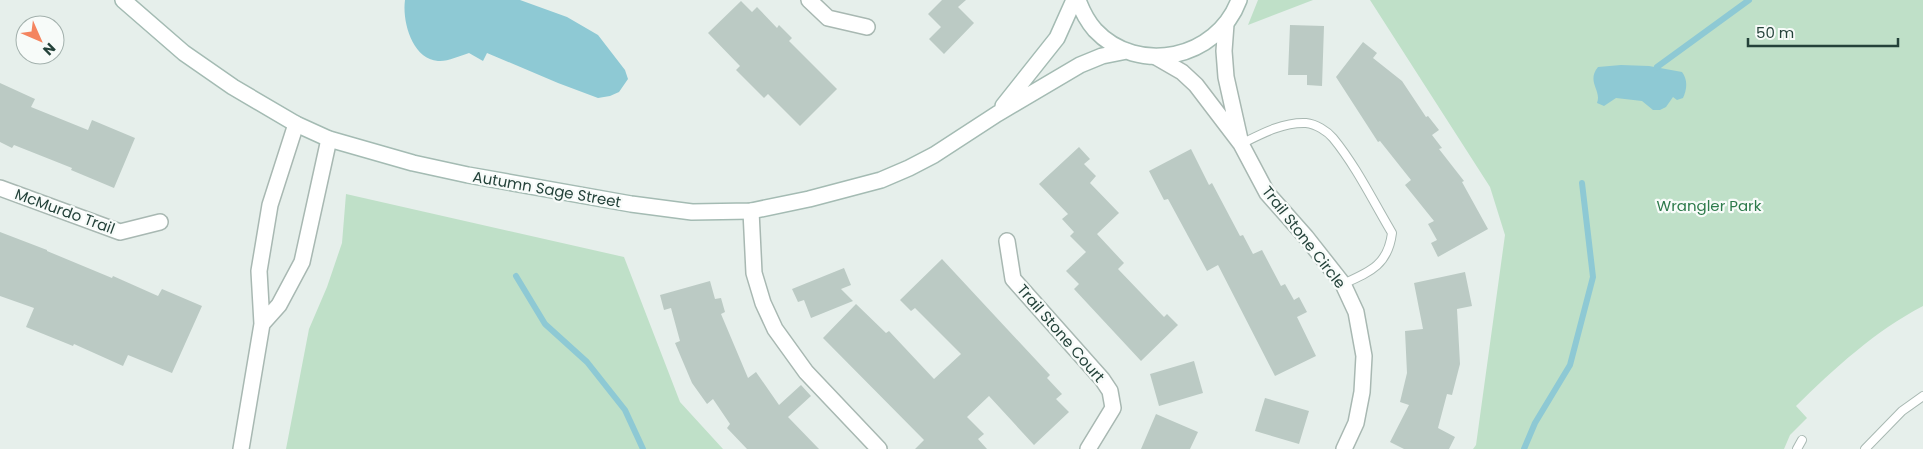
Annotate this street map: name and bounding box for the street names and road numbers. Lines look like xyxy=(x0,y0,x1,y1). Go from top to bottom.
street label: Autumn Sage Street xyxy=(471,166,623,212)
street label: Trail Stone Circle xyxy=(1257,181,1351,293)
street label: McMurdo Trail xyxy=(12,183,118,239)
street label: Trail Stone Court xyxy=(1012,279,1110,387)

